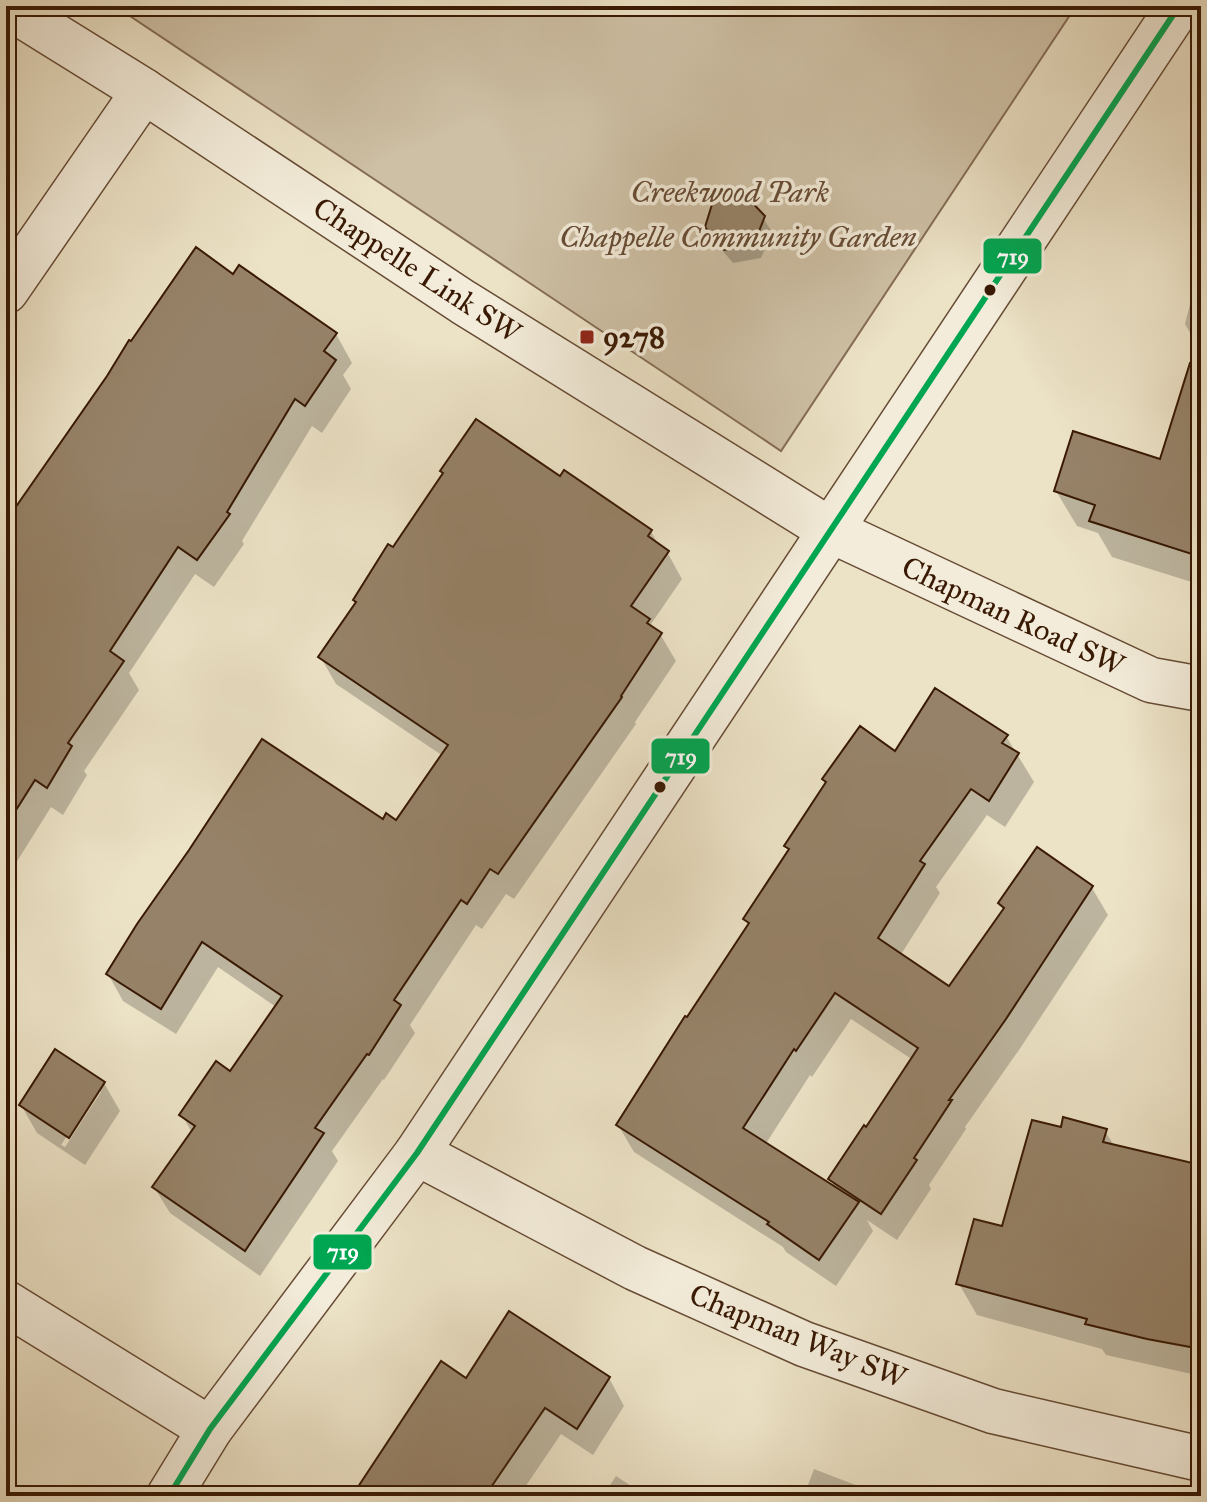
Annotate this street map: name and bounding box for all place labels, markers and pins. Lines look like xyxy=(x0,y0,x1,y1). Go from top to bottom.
unlabelled marker xyxy=(982,282,998,298)
place label: 9278 xyxy=(603,319,665,356)
marker: 9278 xyxy=(578,328,596,346)
unlabelled marker xyxy=(652,779,668,795)

